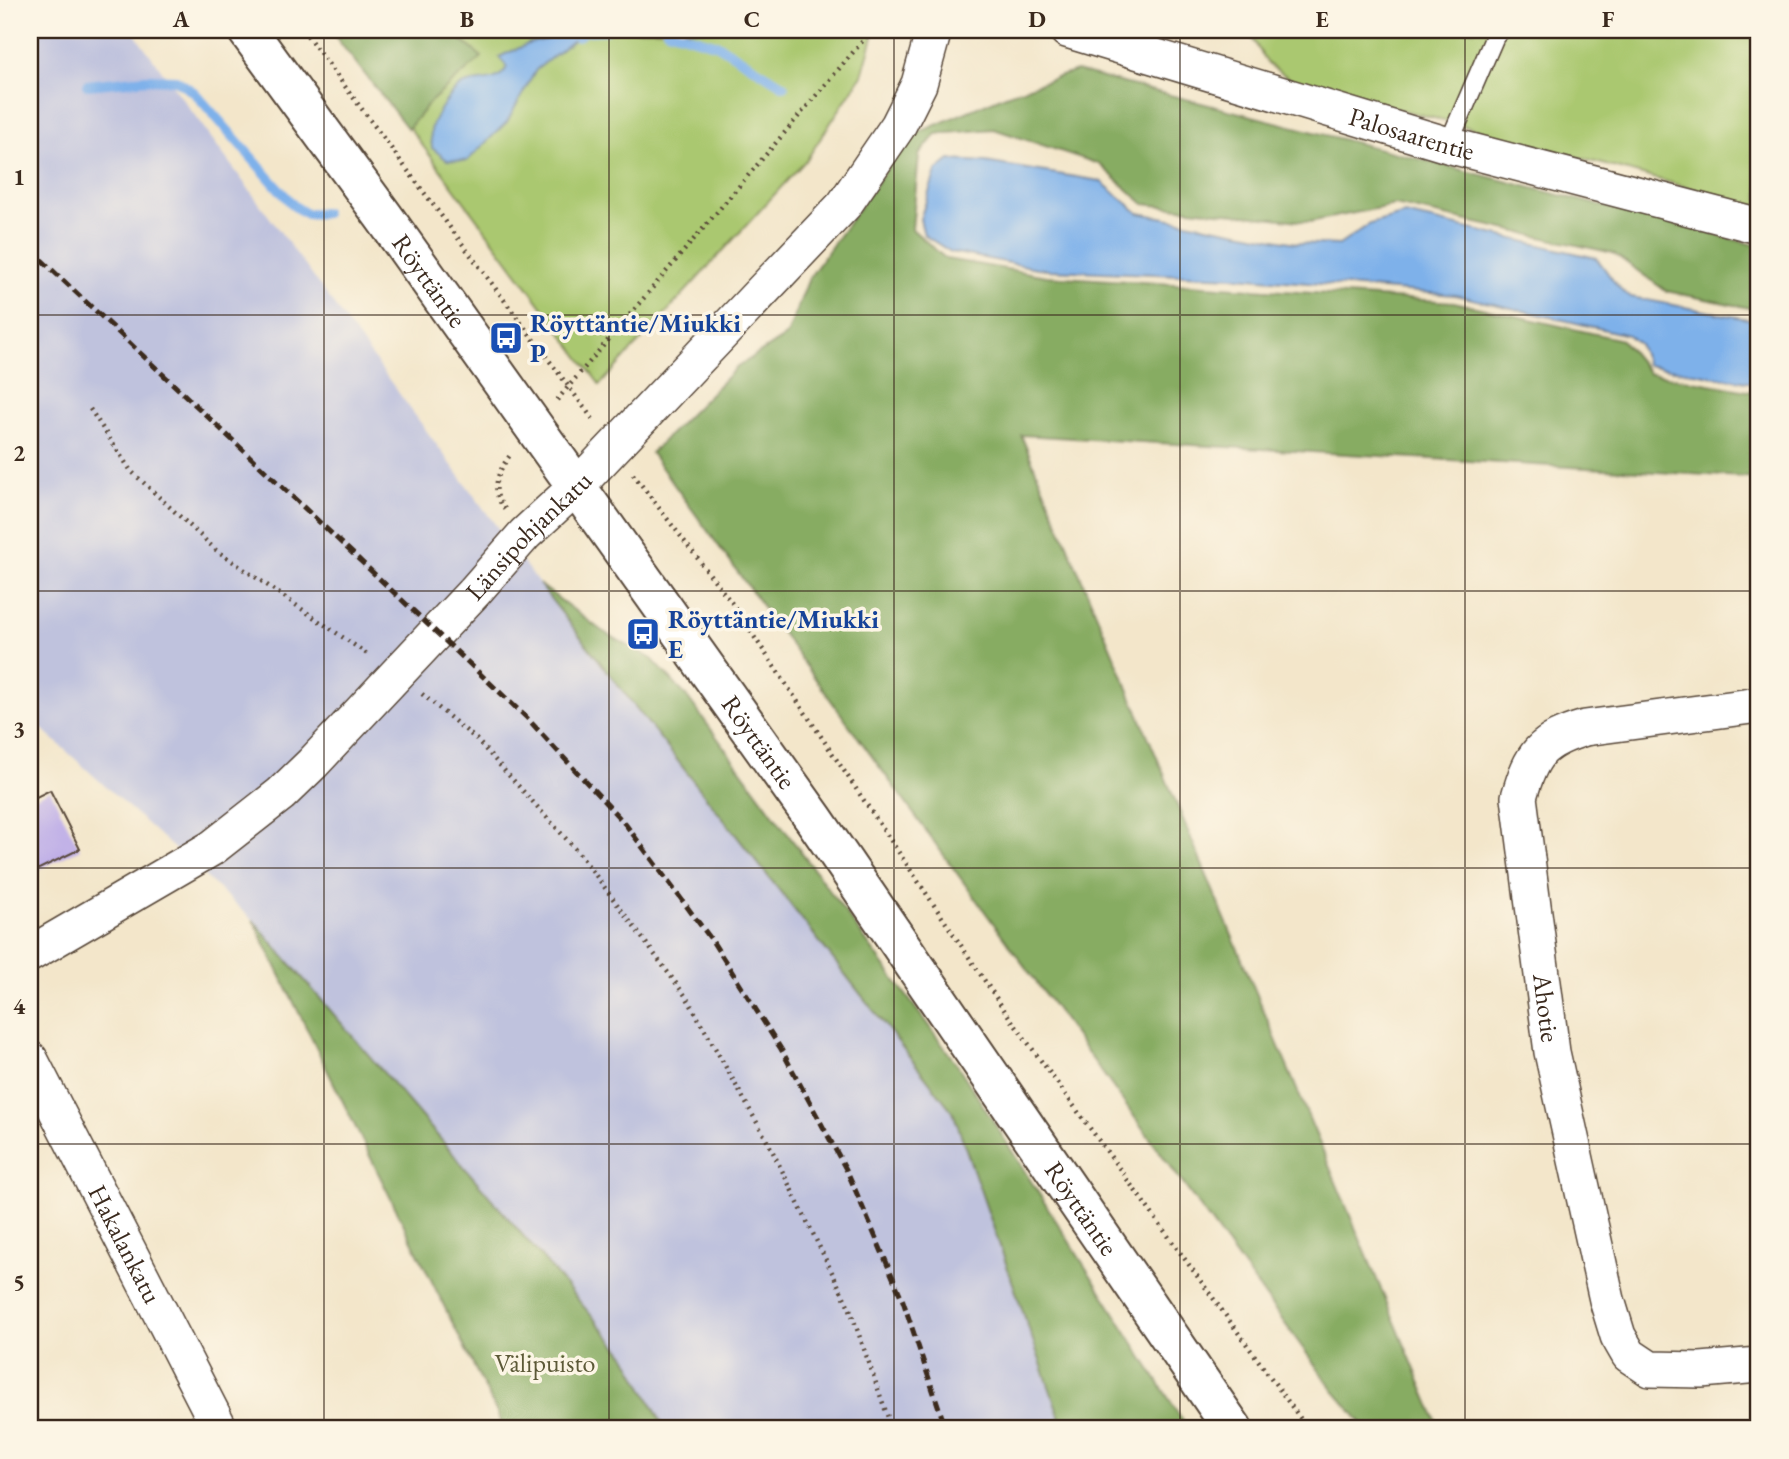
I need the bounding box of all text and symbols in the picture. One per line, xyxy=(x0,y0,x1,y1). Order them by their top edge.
text: A xyxy=(172,4,190,34)
text: B xyxy=(460,4,474,34)
text: C xyxy=(744,4,760,34)
text: D xyxy=(1028,4,1046,34)
text: E xyxy=(1315,4,1329,34)
text: F xyxy=(1602,4,1615,34)
street label: Palosaarentie xyxy=(1345,99,1478,168)
text: 1 xyxy=(13,162,25,192)
street label: Röyttäntie xyxy=(384,227,474,334)
place label: Röyttäntie/Miukki P xyxy=(530,306,741,370)
bus stop icon: Röyttäntie/Miukki P xyxy=(487,319,525,357)
text: 2 xyxy=(13,438,25,468)
street label: Länsipohjankatu xyxy=(458,464,599,607)
place label: Röyttäntie/Miukki E xyxy=(668,602,879,666)
bus stop icon: Röyttäntie/Miukki E xyxy=(624,615,662,653)
street label: Röyttäntie xyxy=(714,688,804,796)
text: 3 xyxy=(13,714,25,744)
street label: Ahotie xyxy=(1525,970,1568,1044)
text: 4 xyxy=(13,991,26,1021)
street label: Röyttäntie xyxy=(1037,1155,1126,1262)
street label: Hakalankatu xyxy=(80,1179,170,1309)
text: 5 xyxy=(13,1267,25,1297)
park label: Välipuisto xyxy=(495,1346,595,1380)

